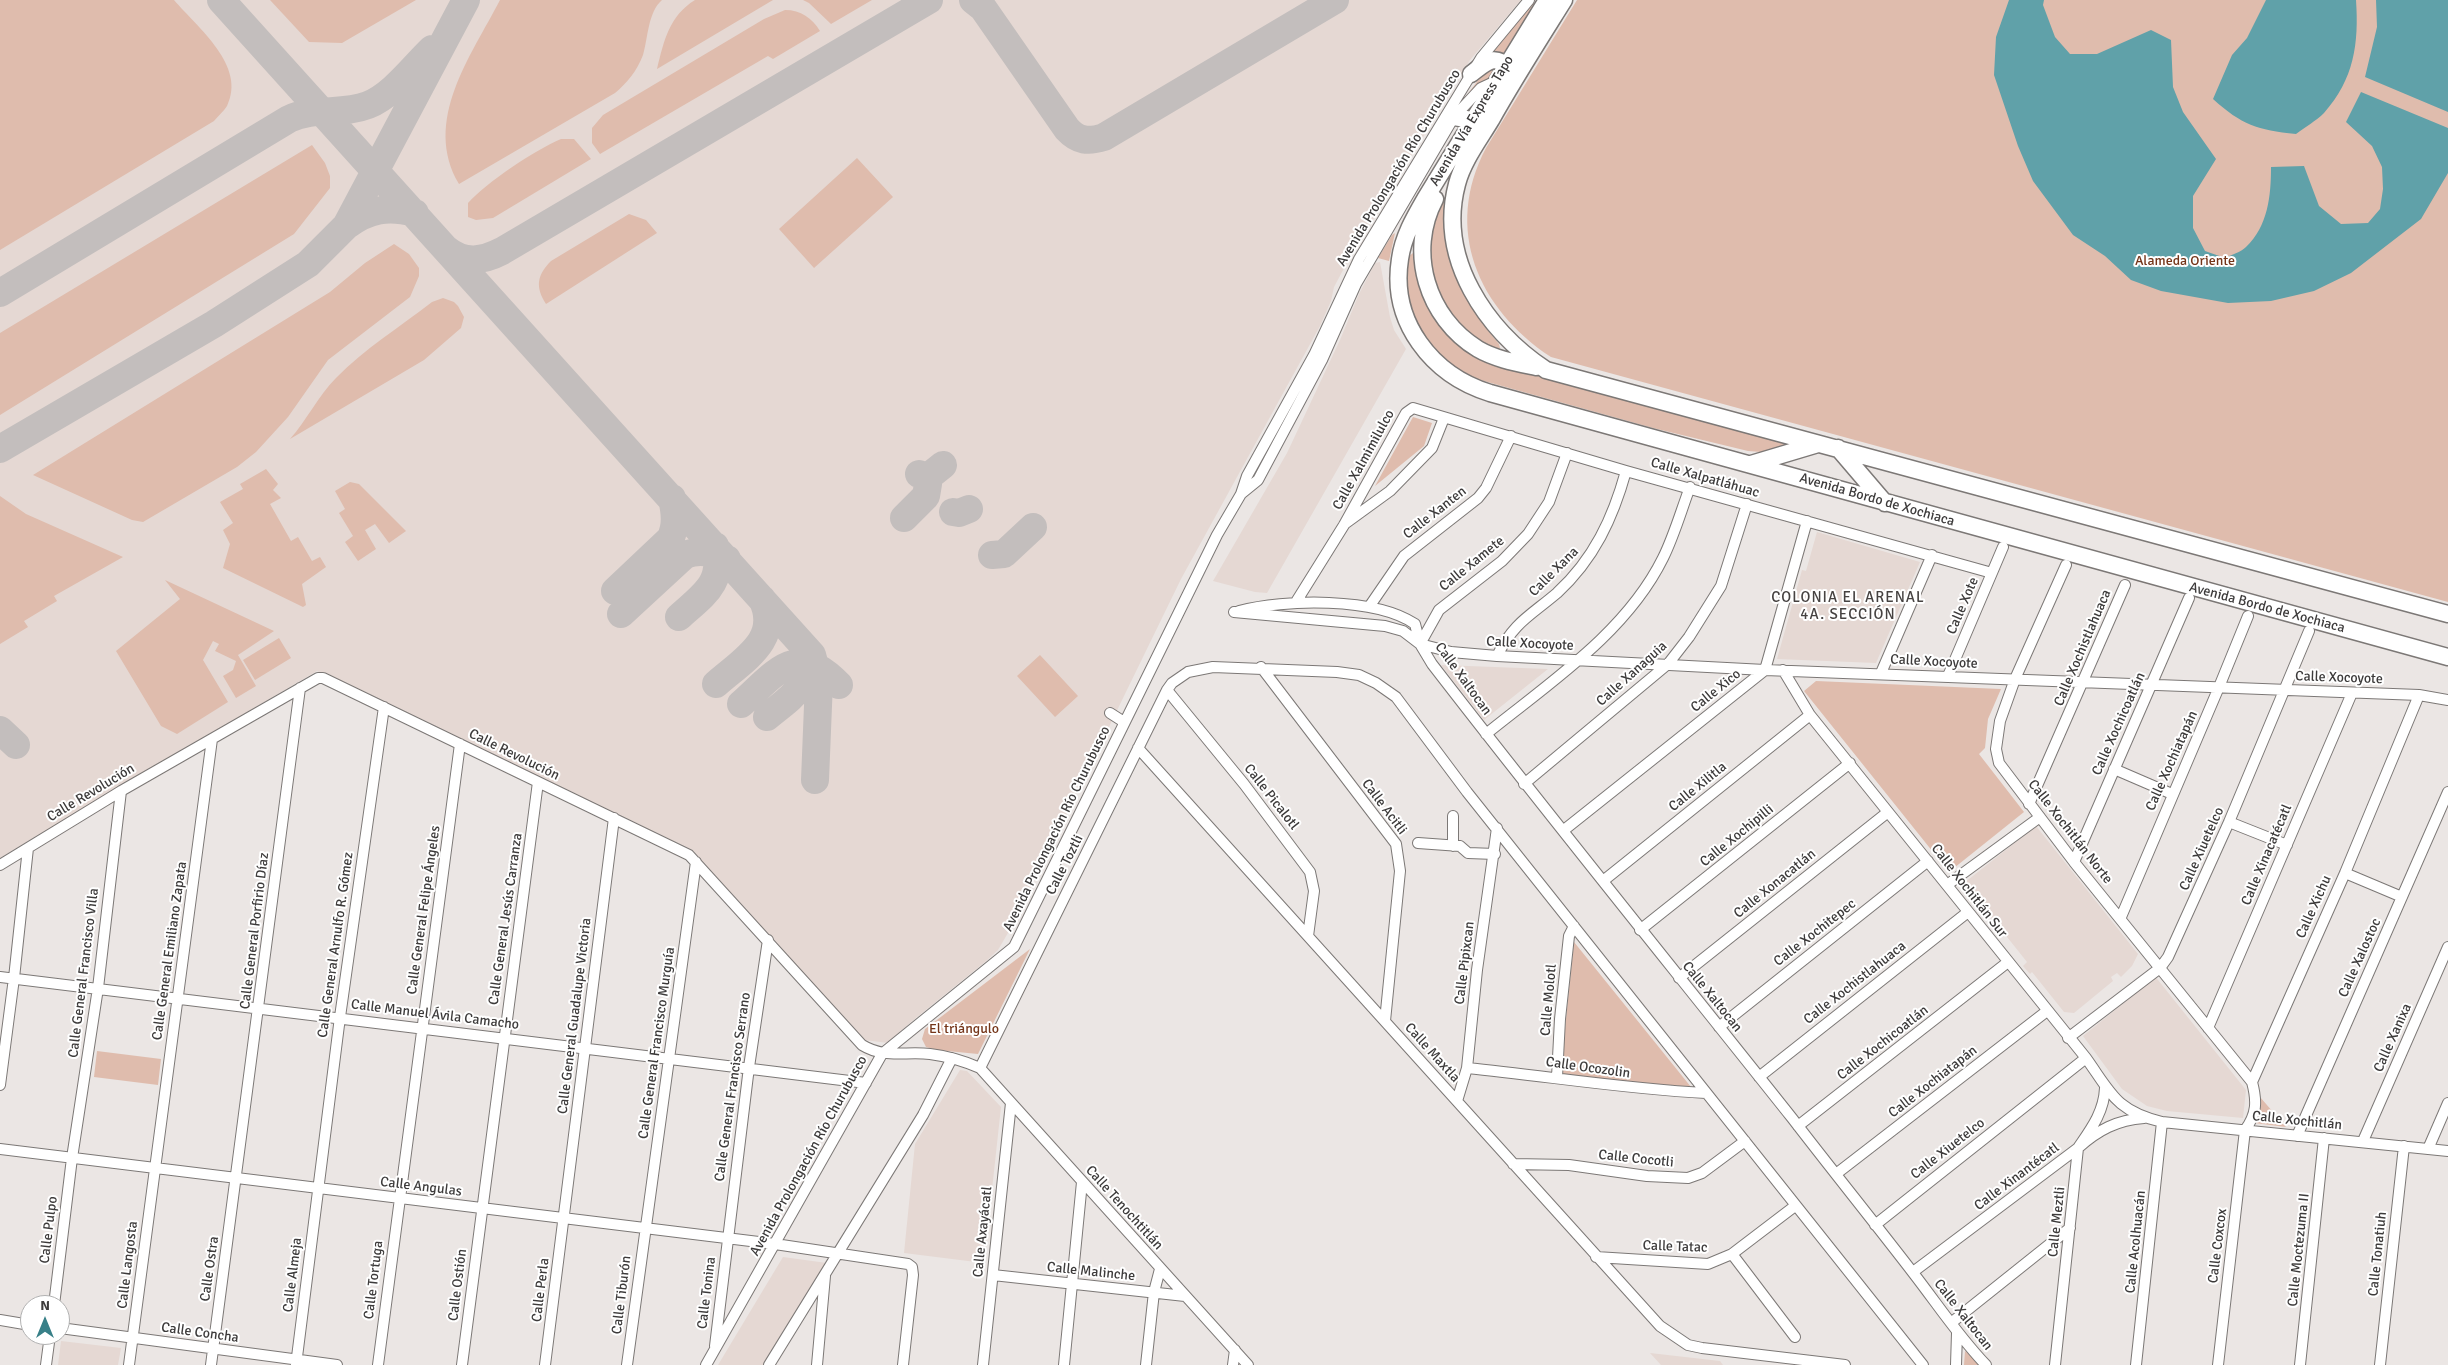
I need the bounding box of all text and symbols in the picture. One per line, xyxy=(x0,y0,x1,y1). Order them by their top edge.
street label: Avenida Vía Express Tapo xyxy=(1426,53,1518,189)
street label: Avenida Prolongación Río Churubusco xyxy=(1334,67,1464,269)
park label: Alameda Oriente xyxy=(2135,253,2235,269)
street label: Calle Xalmimilulco xyxy=(1329,407,1399,513)
street label: Calle Xalpatláhuac xyxy=(1649,454,1761,502)
street label: Avenida Bordo de Xochiaca xyxy=(1797,470,1957,530)
street label: Calle Xanten xyxy=(1400,483,1470,543)
street label: Calle Xamete xyxy=(1436,533,1508,595)
street label: Calle Xana xyxy=(1526,544,1582,600)
street label: Calle Xote xyxy=(1943,575,1983,637)
street label: Avenida Bordo de Xochiaca xyxy=(2187,579,2347,637)
street label: Calle Xochistlahuaca xyxy=(2051,587,2115,709)
district label: COLONIA EL ARENAL 4A. SECCIÓN xyxy=(1769,589,1927,624)
street label: Calle Xocoyote xyxy=(1486,633,1574,655)
street label: Calle Xanaguia xyxy=(1593,638,1671,710)
street label: Calle Xaltocan xyxy=(1431,639,1495,719)
street label: Calle Xocoyote xyxy=(1890,651,1978,673)
street label: Calle Xico xyxy=(1688,666,1744,716)
street label: Calle Xocoyote xyxy=(2295,668,2383,688)
street label: Calle Xochicoatlán xyxy=(2089,670,2149,778)
street label: Calle Xochiatapán xyxy=(2142,708,2202,814)
street label: Avenida Prolongación Río Churubusco xyxy=(1000,724,1114,934)
street label: Calle Revolución xyxy=(466,726,562,784)
street label: Calle Xilitla xyxy=(1666,759,1730,815)
street label: Calle Revolución xyxy=(44,760,138,826)
street label: Calle Picalotl xyxy=(1240,761,1302,833)
street label: Calle Acitli xyxy=(1358,776,1410,838)
street label: Calle Xochitlán Norte xyxy=(2024,777,2116,887)
street label: Calle Xochipilli xyxy=(1697,801,1777,871)
street label: Calle Xinacatécatl xyxy=(2238,802,2296,908)
street label: Calle Xiuetelco xyxy=(2176,805,2228,893)
street label: Calle General Felipe Ángeles xyxy=(404,824,444,996)
street label: Calle General Jesús Carranza xyxy=(486,832,526,1006)
street label: Calle Toztli xyxy=(1043,832,1087,898)
street label: Calle Xochitlán Sur xyxy=(1927,841,2011,941)
street label: Calle Xonacatlán xyxy=(1731,846,1819,922)
street label: Calle General Arnulfo R. Gómez xyxy=(315,851,357,1039)
street label: Calle General Porfirio Díaz xyxy=(237,852,273,1010)
street label: Calle General Emiliano Zapata xyxy=(149,861,191,1041)
street label: Calle Xichu xyxy=(2293,873,2335,941)
street label: Calle General Francisco Villa xyxy=(65,887,103,1059)
street label: Calle Xochitepec xyxy=(1771,896,1859,970)
street label: Calle Xalostoc xyxy=(2335,916,2385,1000)
street label: Calle General Guadalupe Victoria xyxy=(555,917,595,1115)
street label: Calle Pipixcan xyxy=(1452,920,1478,1006)
street label: Calle Xochistlahuaca xyxy=(1801,938,1909,1028)
street label: Calle General Francisco Murguía xyxy=(635,946,679,1140)
street label: Calle Xaltocan xyxy=(1678,958,1746,1036)
street label: Calle Molotl xyxy=(1537,963,1561,1037)
street label: Calle General Francisco Serrano xyxy=(711,991,755,1183)
street label: Calle Manuel Ávila Camacho xyxy=(350,996,520,1034)
street label: Calle Xanixa xyxy=(2370,1001,2416,1075)
street label: Calle Xochicoatlán xyxy=(1834,1002,1932,1084)
street label: Calle Maxtla xyxy=(1401,1020,1463,1086)
park label: El triángulo xyxy=(929,1021,999,1037)
street label: Calle Xochiatapán xyxy=(1885,1042,1981,1122)
street label: Avenida Prolongación Río Churubusco xyxy=(747,1053,871,1259)
street label: Calle Ocozolin xyxy=(1545,1054,1631,1082)
street label: Calle Xochitlán xyxy=(2251,1108,2343,1134)
street label: Calle Xiuetelco xyxy=(1908,1115,1988,1183)
street label: Calle Xinantécatl xyxy=(1971,1140,2063,1214)
street label: Calle Cocotli xyxy=(1598,1147,1674,1171)
street label: Calle Tenochtitlán xyxy=(1082,1162,1166,1254)
street label: Calle Angulas xyxy=(379,1174,463,1200)
street label: Calle Axayácatl xyxy=(970,1186,996,1278)
street label: Calle Meztli xyxy=(2045,1186,2069,1258)
street label: Calle Acolhuacán xyxy=(2122,1190,2150,1294)
street label: Calle Moctezuma II xyxy=(2285,1192,2313,1308)
street label: Calle Pulpo xyxy=(37,1195,61,1265)
street label: Calle Coxcox xyxy=(2205,1208,2231,1284)
street label: Calle Tonatiuh xyxy=(2365,1211,2391,1297)
street label: Calle Langosta xyxy=(114,1220,142,1310)
street label: Calle Ostra xyxy=(197,1235,223,1303)
street label: Calle Almeja xyxy=(280,1237,306,1313)
street label: Calle Tatac xyxy=(1642,1237,1708,1257)
street label: Calle Tortuga xyxy=(361,1240,387,1320)
street label: Calle Ostión xyxy=(445,1248,471,1322)
street label: Calle Tiburón xyxy=(609,1255,635,1335)
street label: Calle Tonina xyxy=(694,1256,720,1330)
street label: Calle Perla xyxy=(529,1257,553,1323)
street label: Calle Malinche xyxy=(1046,1259,1136,1285)
street label: Calle Xaltocan xyxy=(1930,1276,1996,1354)
north arrow xyxy=(20,1295,70,1345)
text: N xyxy=(40,1297,50,1314)
street label: Calle Concha xyxy=(160,1319,240,1347)

